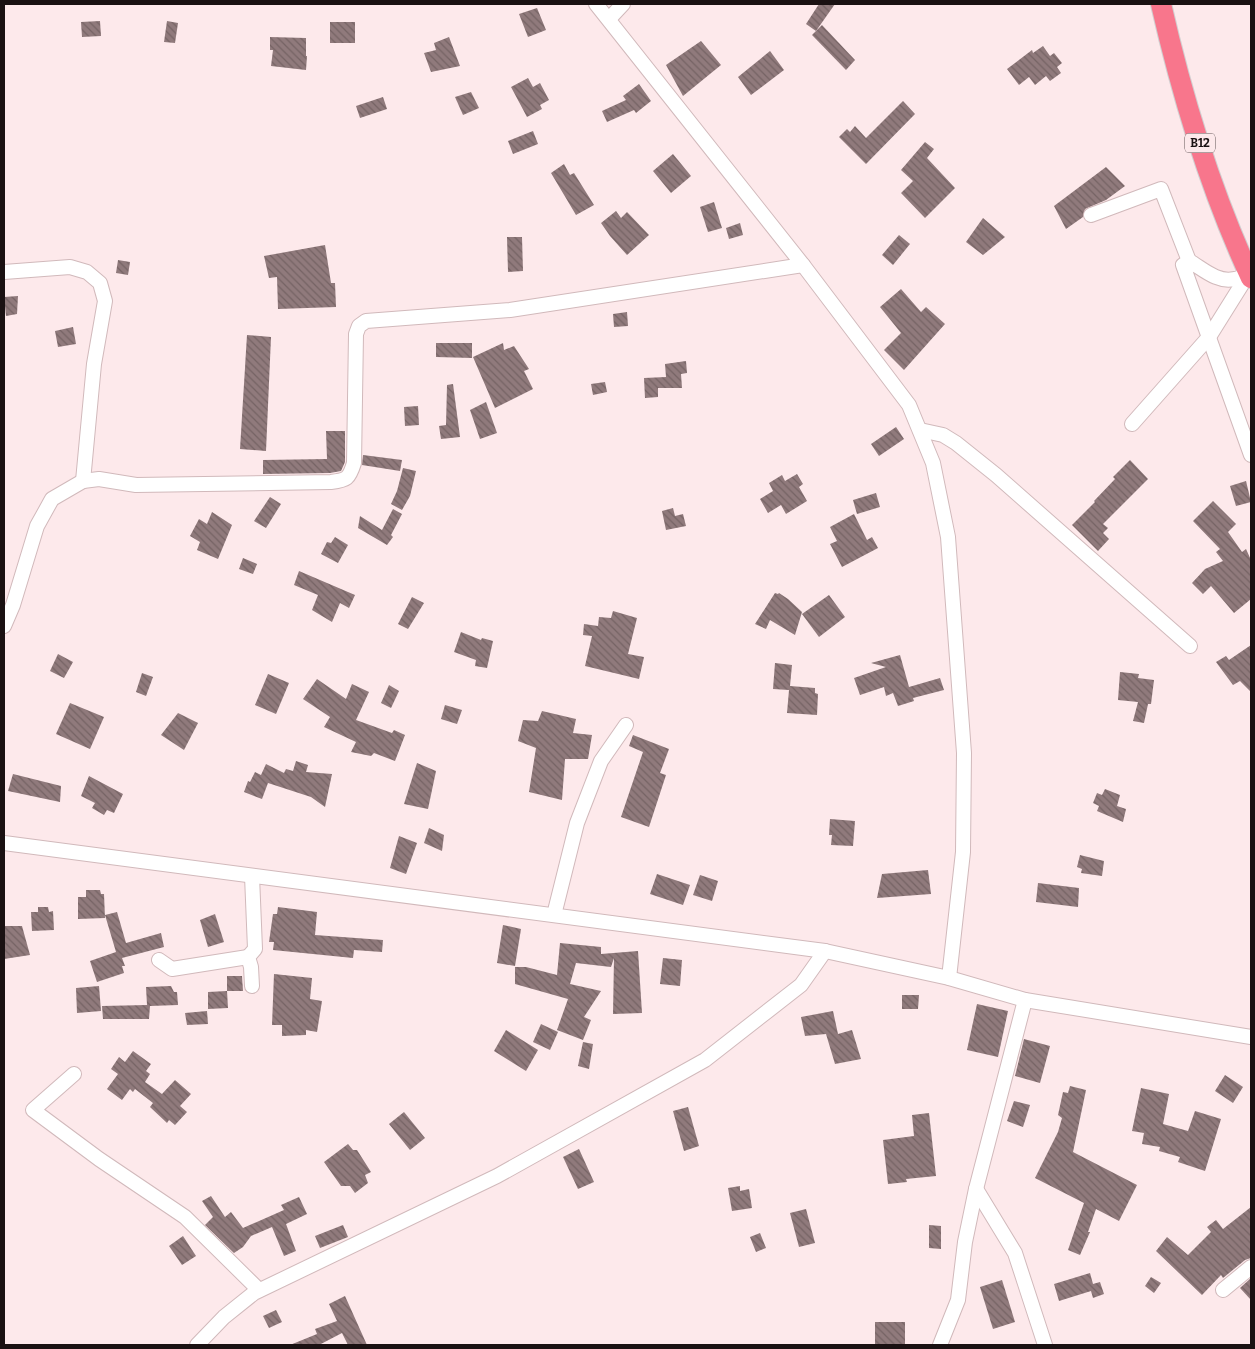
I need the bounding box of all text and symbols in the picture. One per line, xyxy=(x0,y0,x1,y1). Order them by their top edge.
road number: B12 xyxy=(1185,134,1215,152)

